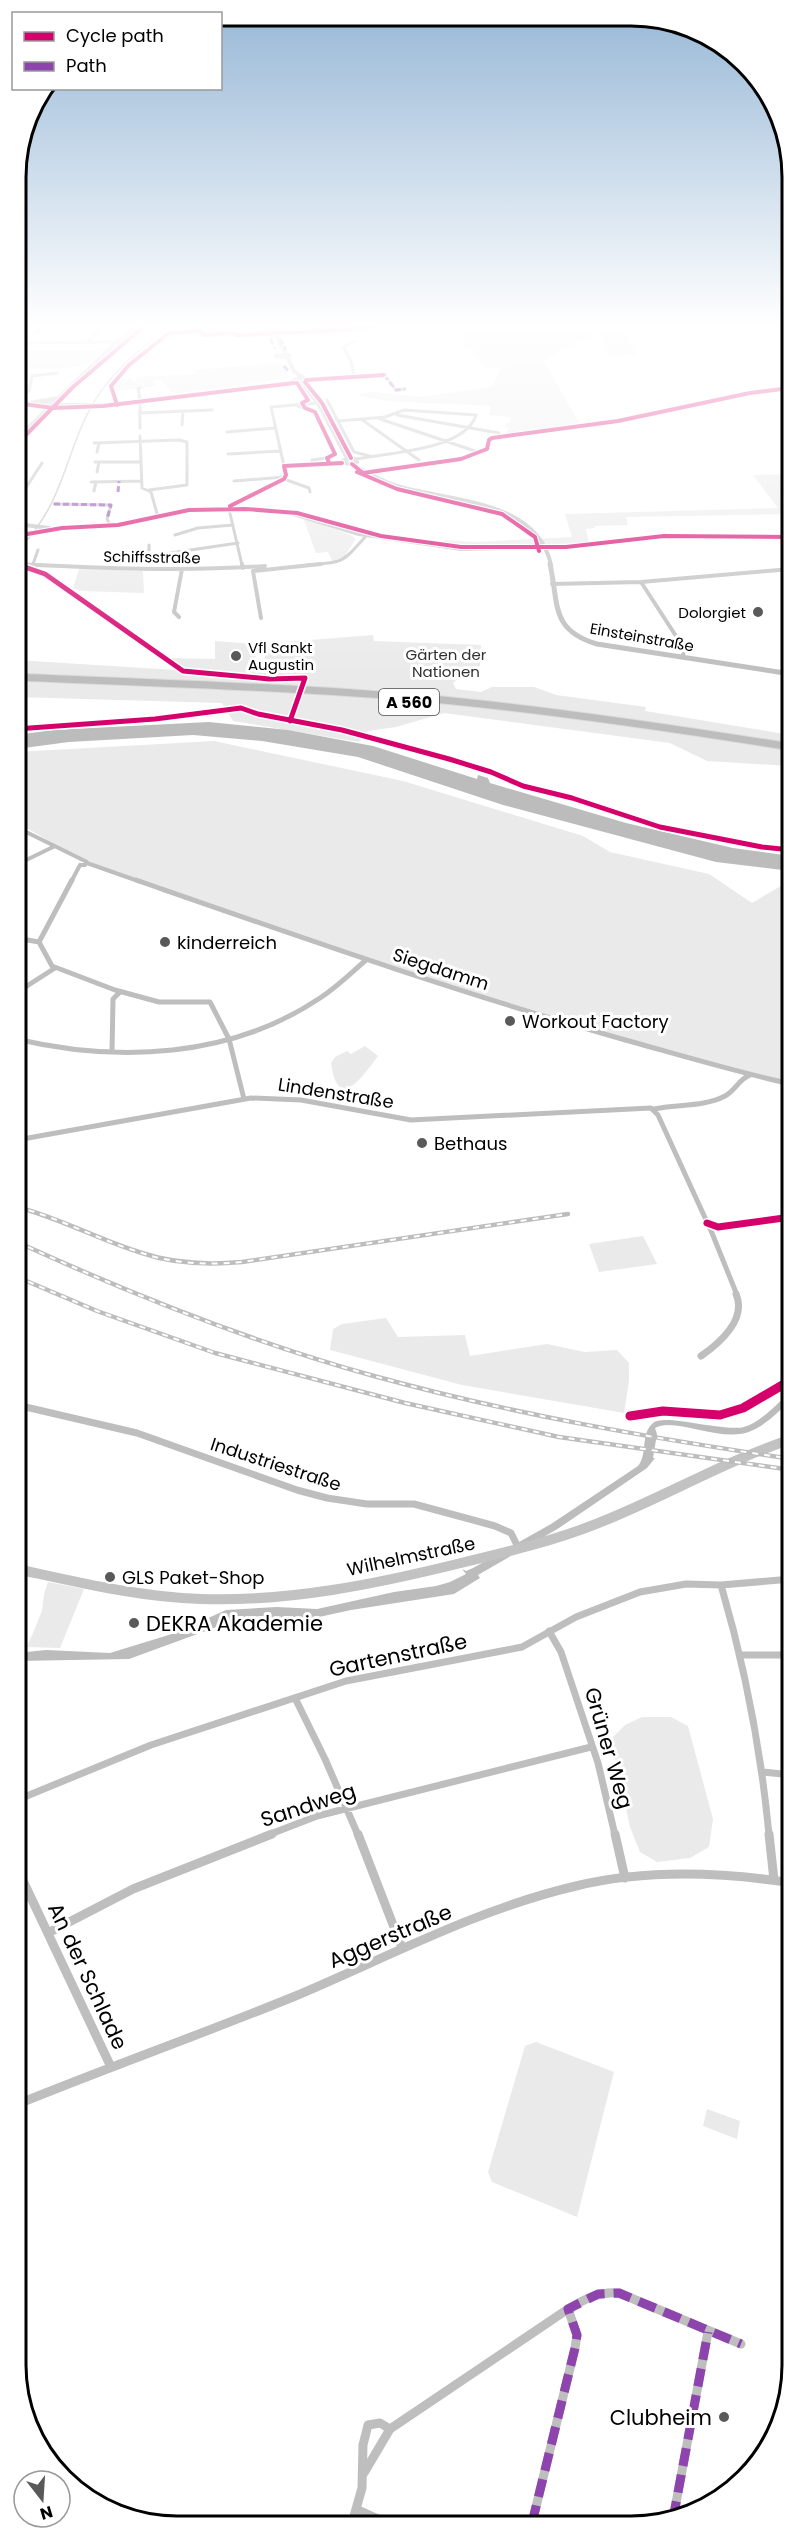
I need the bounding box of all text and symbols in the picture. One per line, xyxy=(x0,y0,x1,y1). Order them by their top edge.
legend xyxy=(12,12,222,90)
text: Cycle path xyxy=(66,23,164,48)
text: Path xyxy=(66,53,107,78)
street label: Schiffsstraße xyxy=(103,546,201,568)
place label: Dolorgiet xyxy=(678,602,746,623)
marker: Dolorgiet xyxy=(751,605,765,619)
street label: Einsteinstraße xyxy=(588,618,696,656)
place label: Vfl Sankt Augustin xyxy=(248,637,314,675)
park label: Gärten der Nationen xyxy=(406,644,487,682)
marker: Vfl Sankt Augustin xyxy=(229,649,243,663)
road number: A 560 xyxy=(379,689,439,715)
place label: kinderreich xyxy=(177,930,277,955)
marker: kinderreich xyxy=(158,935,172,949)
street label: Siegdamm xyxy=(390,942,492,996)
place label: Workout Factory xyxy=(522,1009,669,1034)
marker: Workout Factory xyxy=(503,1014,517,1028)
street label: Lindenstraße xyxy=(276,1072,396,1114)
place label: Bethaus xyxy=(434,1131,507,1156)
marker: Bethaus xyxy=(415,1136,429,1150)
street label: Industriestraße xyxy=(207,1431,345,1497)
street label: Wilhelmstraße xyxy=(345,1530,477,1582)
place label: GLS Paket-Shop xyxy=(122,1565,264,1590)
marker: GLS Paket-Shop xyxy=(103,1570,117,1584)
place label: DEKRA Akademie xyxy=(146,1609,323,1638)
marker: DEKRA Akademie xyxy=(127,1616,141,1630)
street label: Gartenstraße xyxy=(326,1626,470,1684)
street label: Grüner Weg xyxy=(578,1684,640,1812)
street label: Sandweg xyxy=(257,1776,359,1834)
street label: Aggerstraße xyxy=(324,1897,456,1975)
street label: An der Schlade xyxy=(41,1898,135,2054)
place label: Clubheim xyxy=(610,2403,712,2432)
marker: Clubheim xyxy=(717,2410,731,2424)
north arrow xyxy=(12,2469,72,2529)
text: N xyxy=(37,2500,55,2526)

